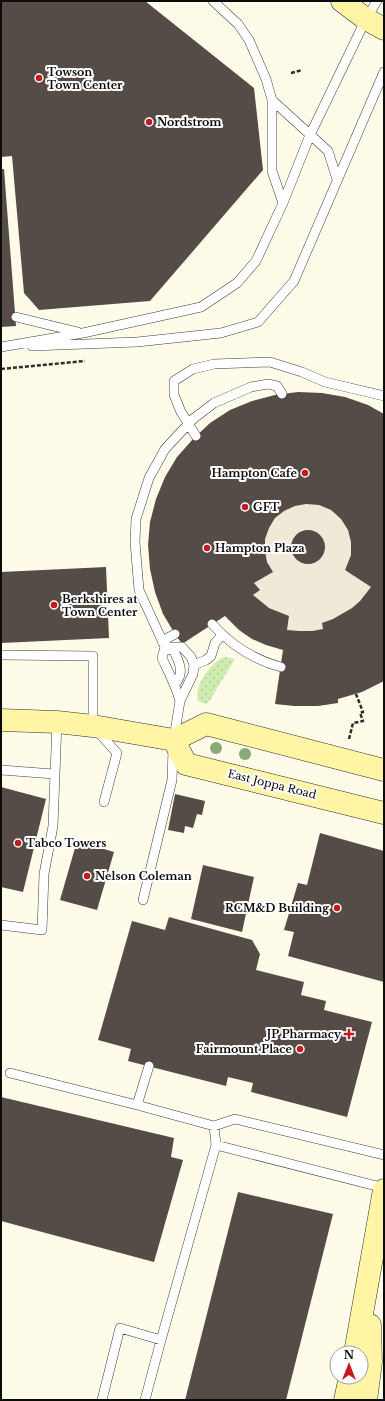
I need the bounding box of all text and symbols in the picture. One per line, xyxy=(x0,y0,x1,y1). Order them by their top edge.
place label: Towson Town Center xyxy=(47,65,123,92)
marker: Towson Town Center xyxy=(34,73,44,83)
place label: Nordstrom xyxy=(157,115,222,129)
marker: Nordstrom xyxy=(144,117,154,127)
place label: Hampton Cafe xyxy=(212,466,298,480)
marker: Hampton Cafe xyxy=(300,468,310,478)
place label: GFT xyxy=(253,500,279,514)
marker: GFT xyxy=(240,502,250,512)
place label: Hampton Plaza xyxy=(215,541,305,555)
marker: Hampton Plaza xyxy=(202,543,212,553)
place label: Berkshires at Town Center xyxy=(62,592,138,619)
marker: Berkshires at Town Center xyxy=(49,600,59,610)
street label: East Joppa Road xyxy=(226,766,318,802)
place label: Tabco Towers xyxy=(26,836,106,850)
marker: Tabco Towers xyxy=(13,838,23,848)
place label: Nelson Coleman xyxy=(95,869,192,883)
marker: Nelson Coleman xyxy=(82,871,92,881)
place label: RCM&D Building xyxy=(225,901,329,915)
marker: RCM&D Building xyxy=(332,903,342,913)
place label: JP Pharmacy xyxy=(265,1027,342,1041)
marker: JP Pharmacy xyxy=(344,1029,354,1039)
place label: Fairmount Place xyxy=(196,1042,293,1056)
marker: Fairmount Place xyxy=(295,1044,305,1054)
north arrow xyxy=(329,1345,369,1385)
text: N xyxy=(344,1348,355,1362)

